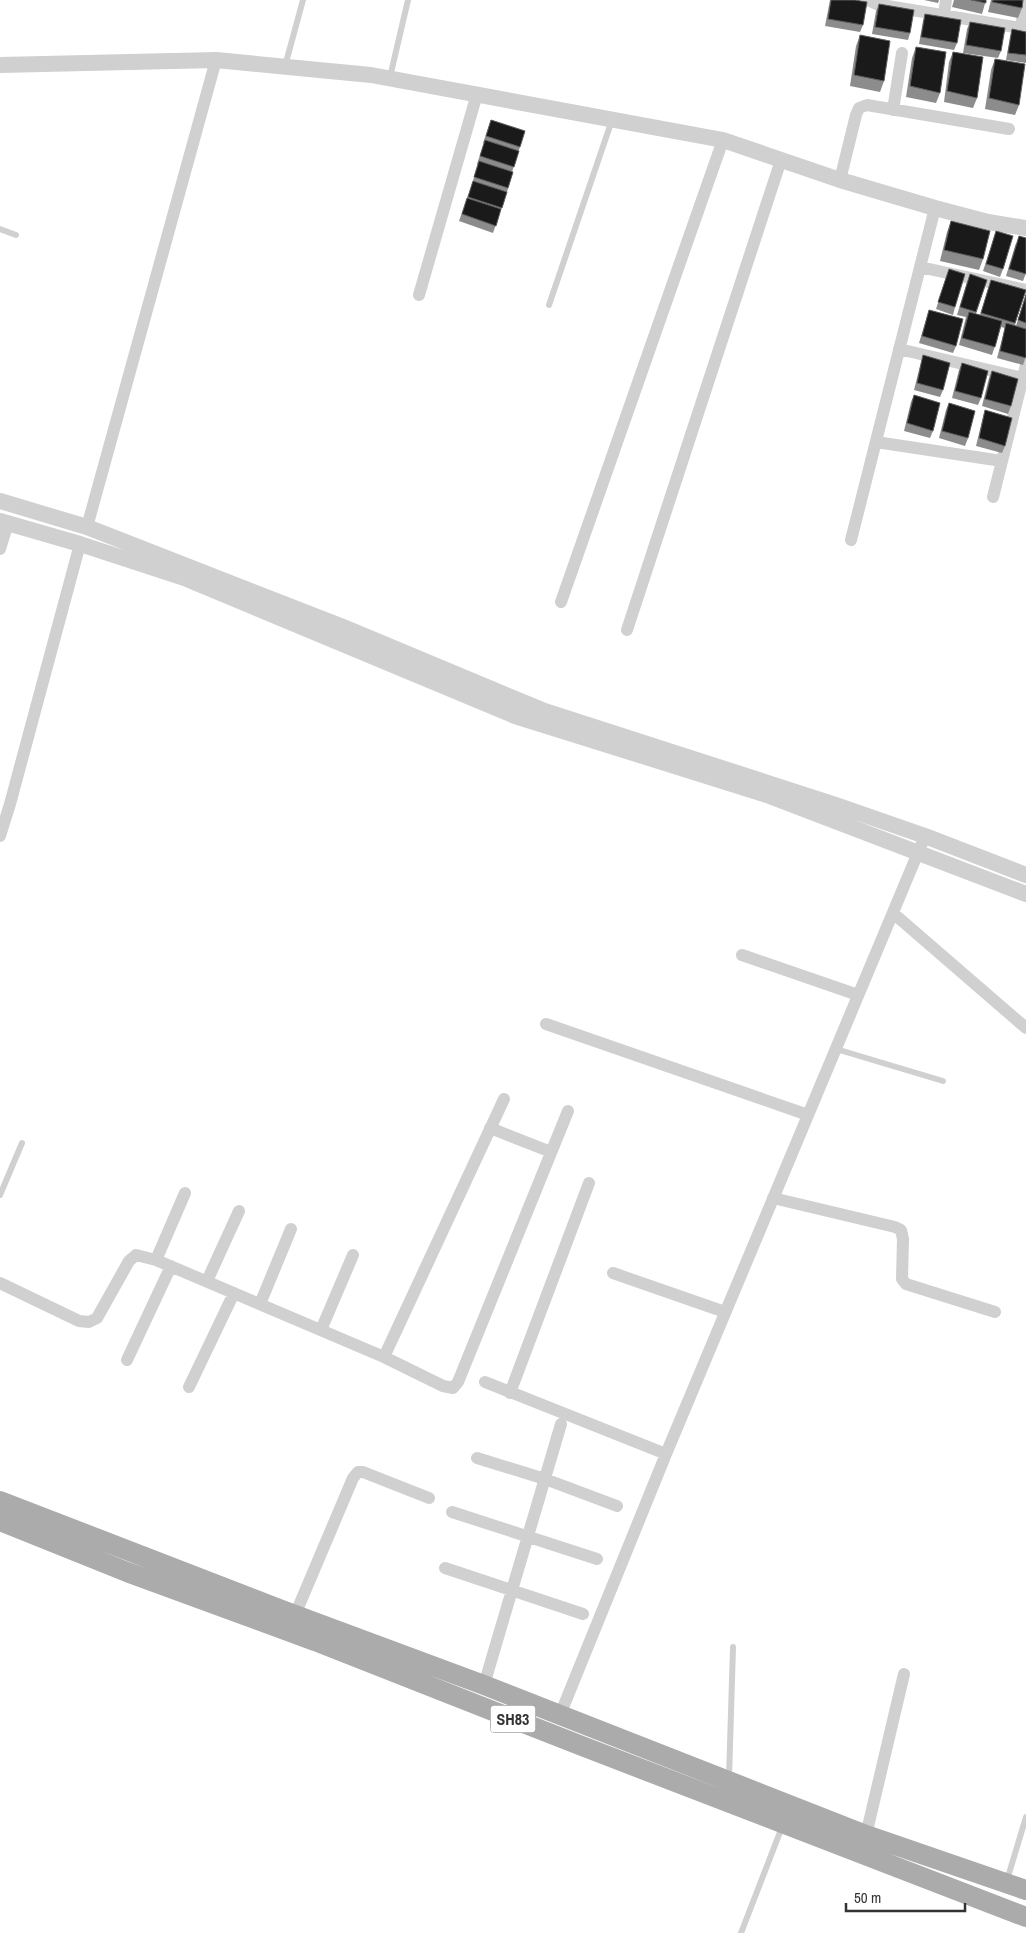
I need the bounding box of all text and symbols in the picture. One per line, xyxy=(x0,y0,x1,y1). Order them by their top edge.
road number: SH83 xyxy=(490,1706,536,1732)
scale bar xyxy=(846,1880,965,1912)
text: 50 m xyxy=(854,1887,881,1908)

